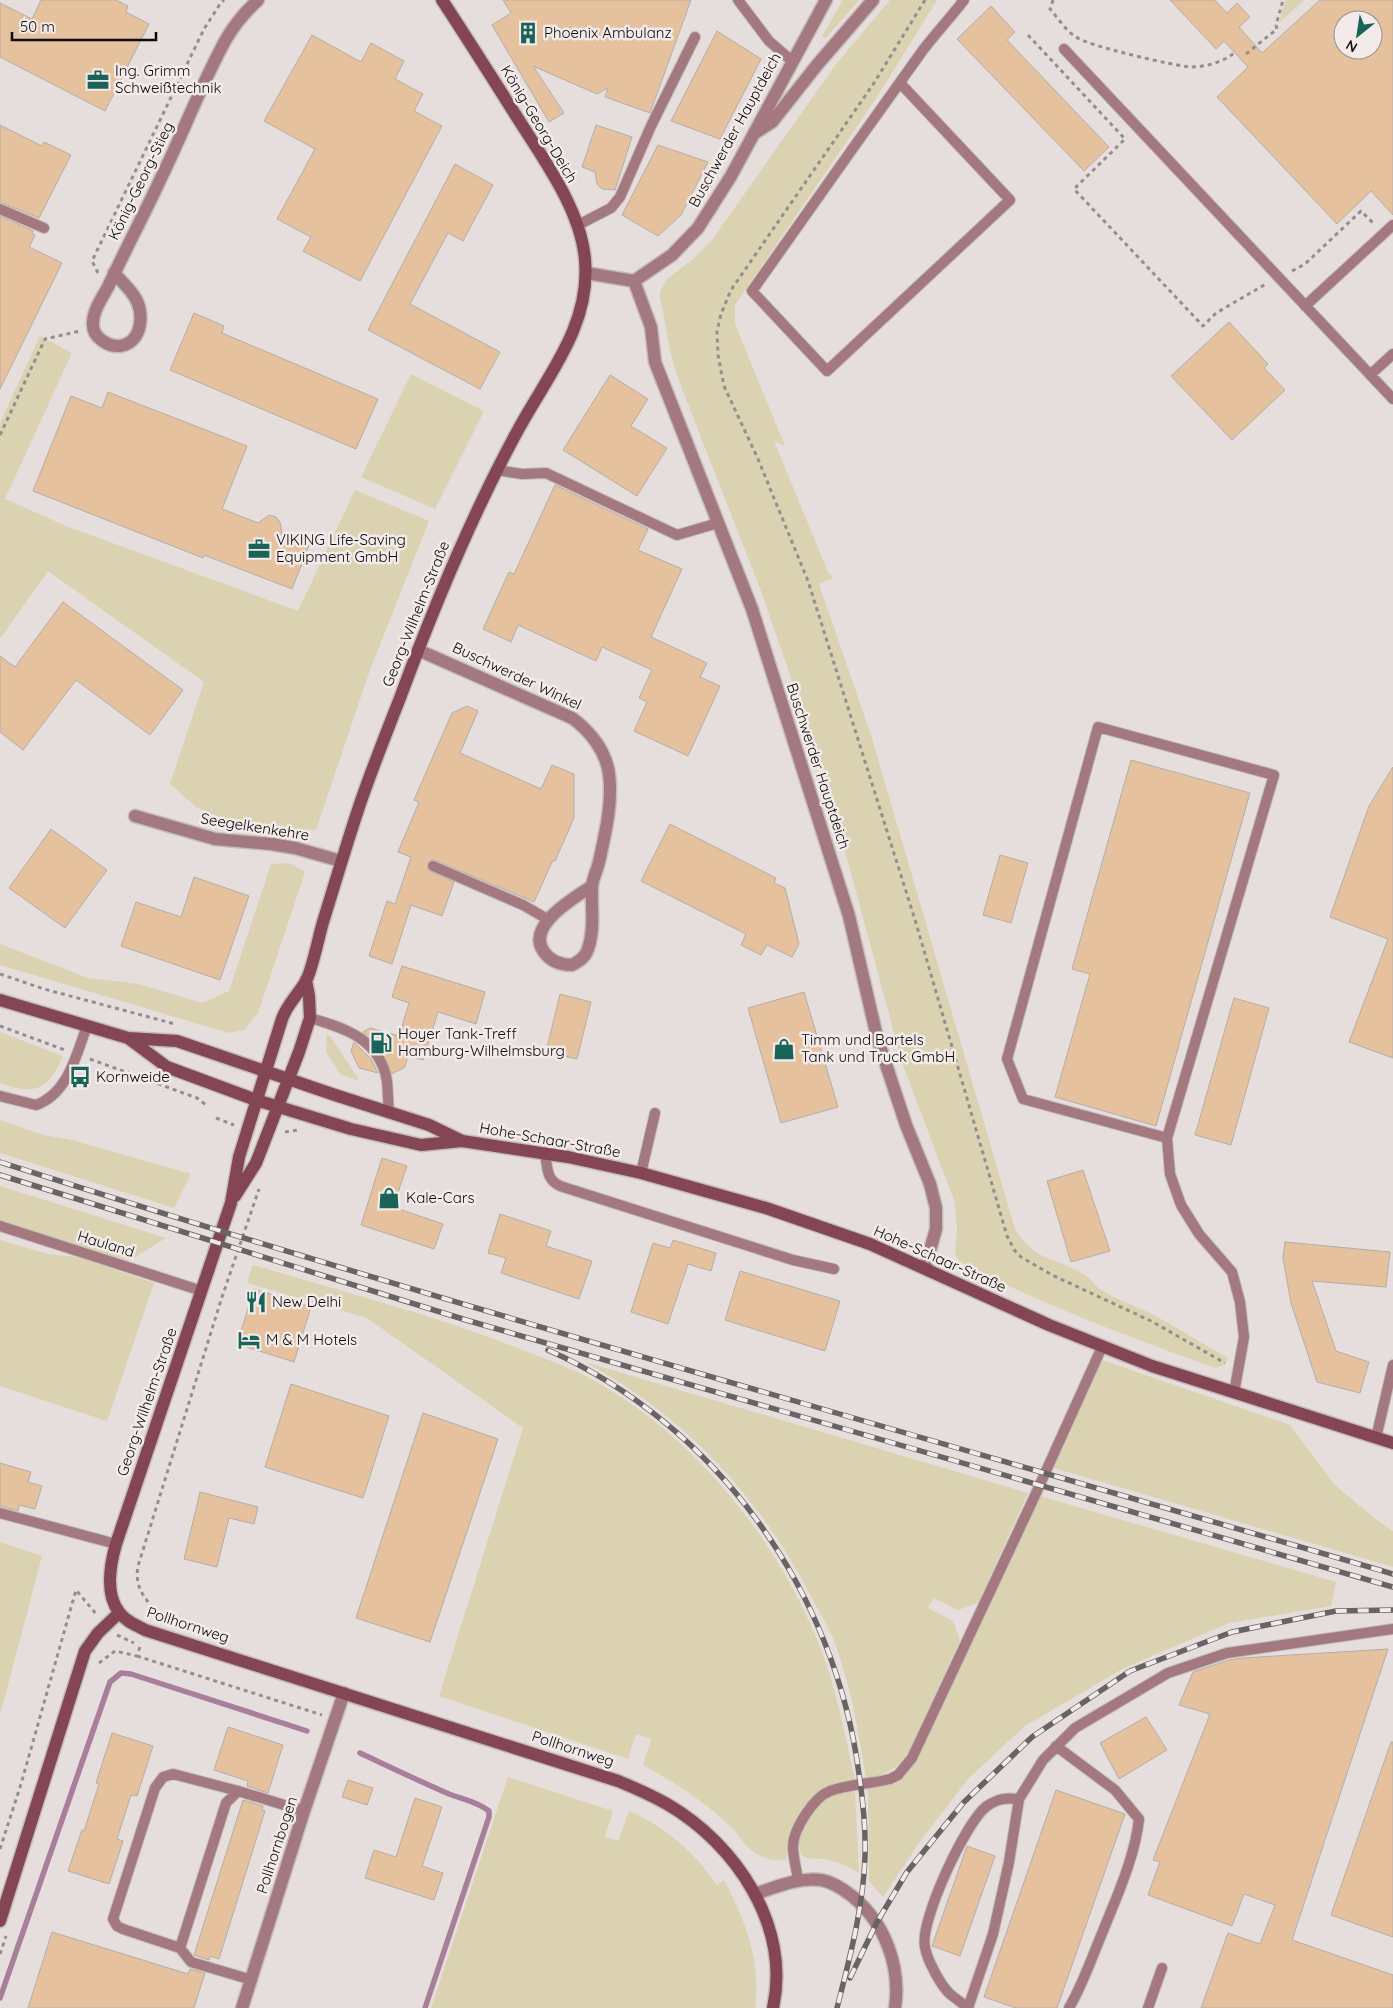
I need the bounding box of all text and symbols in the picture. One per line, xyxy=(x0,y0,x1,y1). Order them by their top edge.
scale bar xyxy=(12,10,156,42)
north arrow xyxy=(1333,10,1383,60)
text: 50 m xyxy=(20,17,55,36)
building icon: Phoenix Ambulanz xyxy=(515,20,541,46)
place label: Phoenix Ambulanz xyxy=(544,23,672,42)
text: N xyxy=(1343,36,1360,57)
street label: Buschwerder Hauptdeich xyxy=(684,49,785,210)
place label: Ing. Grimm Schweißtechnik xyxy=(115,61,221,97)
street label: König-Georg-Deich xyxy=(497,61,582,186)
office icon: Ing. Grimm Schweißtechnik xyxy=(85,67,111,93)
street label: König-Georg-Stieg xyxy=(104,118,177,243)
place label: VIKING Life-Saving Equipment GmbH xyxy=(276,530,406,566)
office icon: VIKING Life-Saving Equipment GmbH xyxy=(246,536,272,562)
street label: Georg-Wilhelm-Straße xyxy=(378,538,453,690)
street label: Buschwerder Winkel xyxy=(450,637,585,714)
street label: Buschwerder Hauptdeich xyxy=(783,680,854,851)
street label: Seegelkenkehre xyxy=(199,809,311,844)
place label: Hoyer Tank-Treff Hamburg-Wilhelmsburg xyxy=(398,1024,565,1060)
fuel station icon: Hoyer Tank-Treff Hamburg-Wilhelmsburg xyxy=(368,1030,394,1056)
place label: Timm und Bartels Tank und Truck GmbH xyxy=(801,1030,955,1066)
shop icon: Timm und Bartels Tank und Truck GmbH xyxy=(771,1036,797,1062)
bus stop icon: Kornweide xyxy=(67,1064,93,1090)
place label: Kornweide xyxy=(96,1067,170,1086)
street label: Hohe-Schaar-Straße xyxy=(478,1118,622,1161)
shop icon: Kale-Cars xyxy=(376,1185,402,1211)
place label: Kale-Cars xyxy=(406,1188,475,1207)
street label: Hohe-Schaar-Straße xyxy=(871,1221,1009,1296)
street label: Hauland xyxy=(75,1226,137,1261)
restaurant icon: New Delhi xyxy=(243,1289,269,1315)
place label: New Delhi xyxy=(272,1292,341,1311)
street label: Georg-Wilhelm-Straße xyxy=(112,1325,181,1479)
hotel icon: M & M Hotels xyxy=(236,1327,262,1353)
place label: M & M Hotels xyxy=(266,1330,357,1349)
street label: Pollhornweg xyxy=(144,1602,232,1647)
street label: Pollhornweg xyxy=(529,1726,617,1771)
street label: Pollhornbogen xyxy=(252,1794,301,1896)

